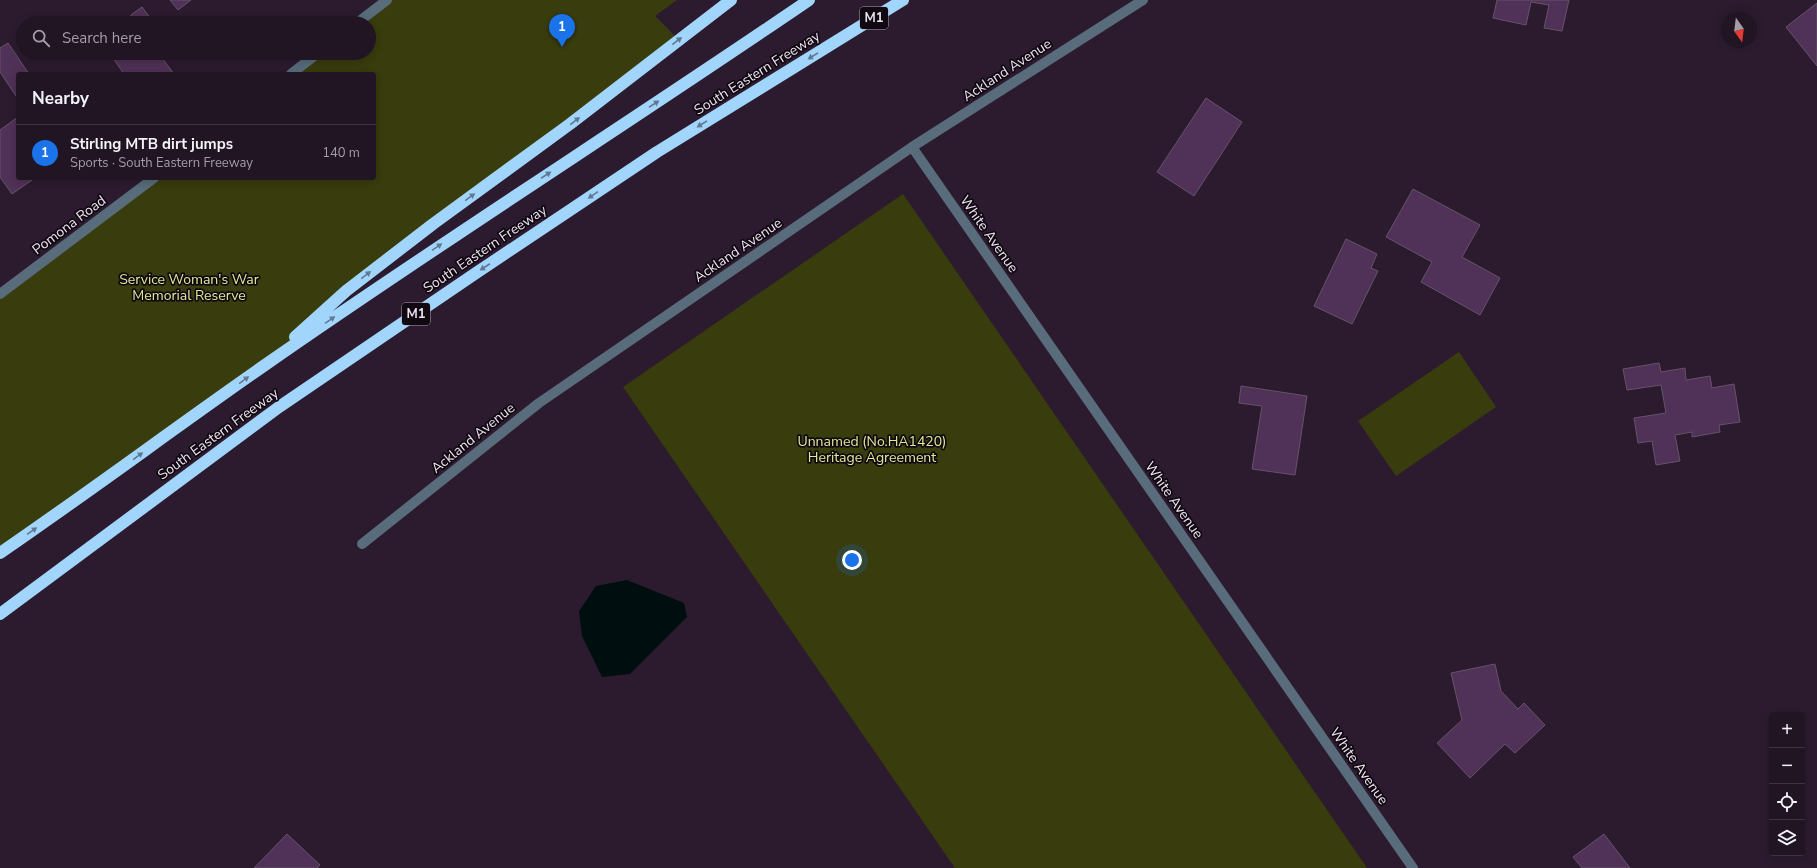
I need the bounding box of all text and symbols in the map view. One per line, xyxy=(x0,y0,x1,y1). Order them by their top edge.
road number: M1 xyxy=(860,7,888,29)
north arrow xyxy=(1721,12,1757,48)
pin: 1 xyxy=(549,14,575,47)
search box xyxy=(16,16,376,60)
street label: South Eastern Freeway xyxy=(690,26,824,120)
icon: search xyxy=(30,27,52,49)
text: Search here xyxy=(62,28,142,48)
street label: Ackland Avenue xyxy=(959,34,1055,106)
one-way arrow xyxy=(672,37,683,45)
one-way arrow xyxy=(808,52,818,60)
text: Nearby xyxy=(32,87,89,110)
one-way arrow xyxy=(649,100,660,108)
one-way arrow xyxy=(569,116,580,125)
one-way arrow xyxy=(696,121,708,128)
text: Stirling MTB dirt jumps xyxy=(70,134,233,154)
text: 1 xyxy=(41,144,49,162)
text: 140 m xyxy=(322,144,360,162)
text: Sports · South Eastern Freeway xyxy=(70,154,253,172)
one-way arrow xyxy=(541,171,551,179)
street label: Pomona Road xyxy=(28,191,110,259)
one-way arrow xyxy=(588,191,598,199)
street label: White Avenue xyxy=(955,192,1023,276)
one-way arrow xyxy=(464,193,475,201)
street label: South Eastern Freeway xyxy=(420,200,551,297)
street label: Ackland Avenue xyxy=(690,213,786,287)
one-way arrow xyxy=(432,243,443,251)
one-way arrow xyxy=(480,263,490,271)
park label: Service Woman's War Memorial Reserve xyxy=(119,270,259,305)
one-way arrow xyxy=(360,271,371,280)
road number: M1 xyxy=(402,303,430,325)
one-way arrow xyxy=(324,317,336,324)
one-way arrow xyxy=(238,376,249,384)
street label: South Eastern Freeway xyxy=(154,383,283,484)
street label: Ackland Avenue xyxy=(427,398,519,478)
park label: Unnamed (No.HA1420) Heritage Agreement xyxy=(797,432,947,467)
one-way arrow xyxy=(133,452,144,460)
street label: White Avenue xyxy=(1140,458,1208,542)
one-way arrow xyxy=(27,527,37,535)
your location xyxy=(842,550,862,570)
map controls xyxy=(1769,712,1805,856)
button: + xyxy=(1769,712,1805,748)
street label: White Avenue xyxy=(1325,724,1393,808)
button: − xyxy=(1769,748,1805,784)
button: locate xyxy=(1769,784,1805,820)
button: layers xyxy=(1769,820,1805,856)

